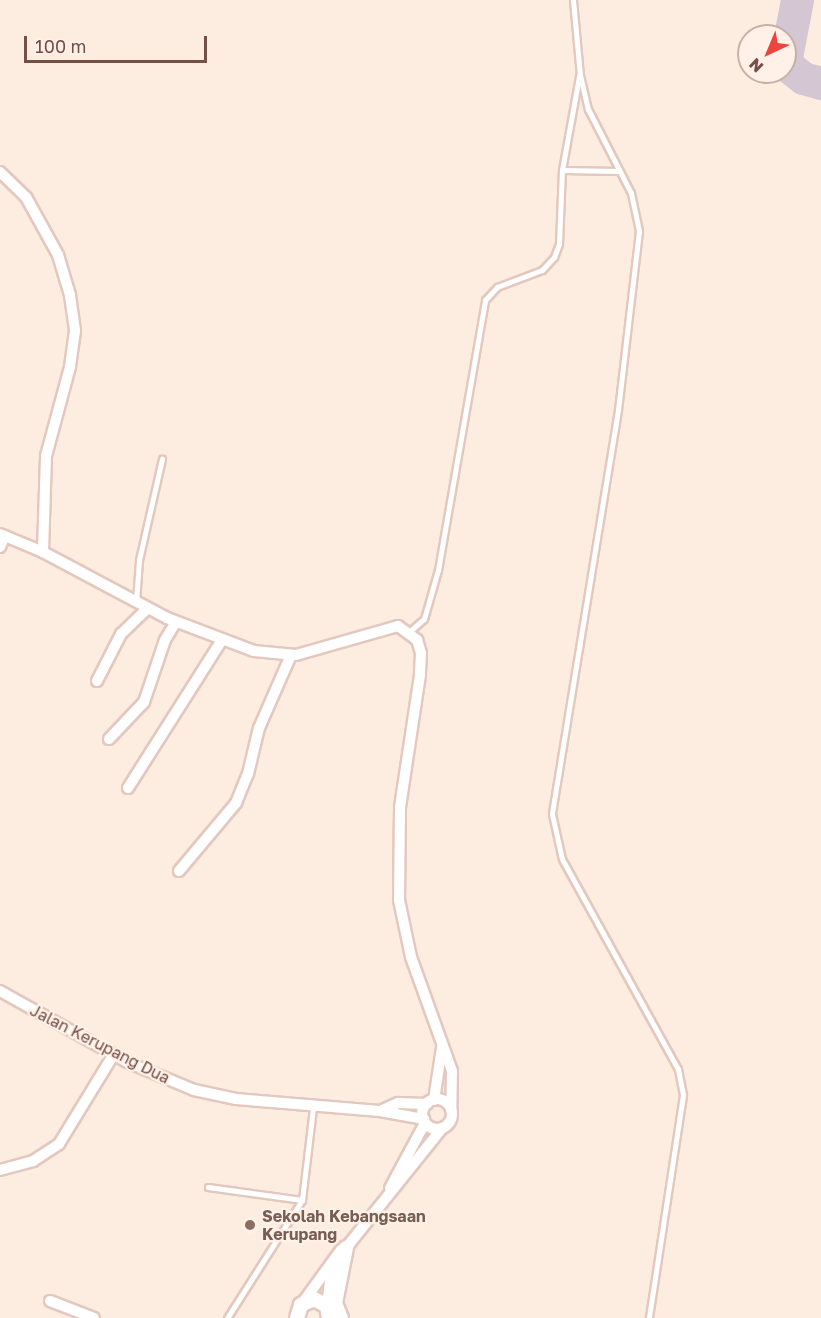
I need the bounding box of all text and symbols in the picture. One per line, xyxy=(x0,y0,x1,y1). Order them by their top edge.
scale bar xyxy=(27,24,210,62)
north arrow xyxy=(737,24,797,84)
text: 100 m xyxy=(35,35,86,57)
text: N xyxy=(745,54,767,77)
street label: Jalan Kerupang Dua xyxy=(27,1000,173,1088)
place label: Sekolah Kebangsaan Kerupang xyxy=(262,1206,426,1244)
marker: Sekolah Kebangsaan Kerupang xyxy=(243,1218,257,1232)

